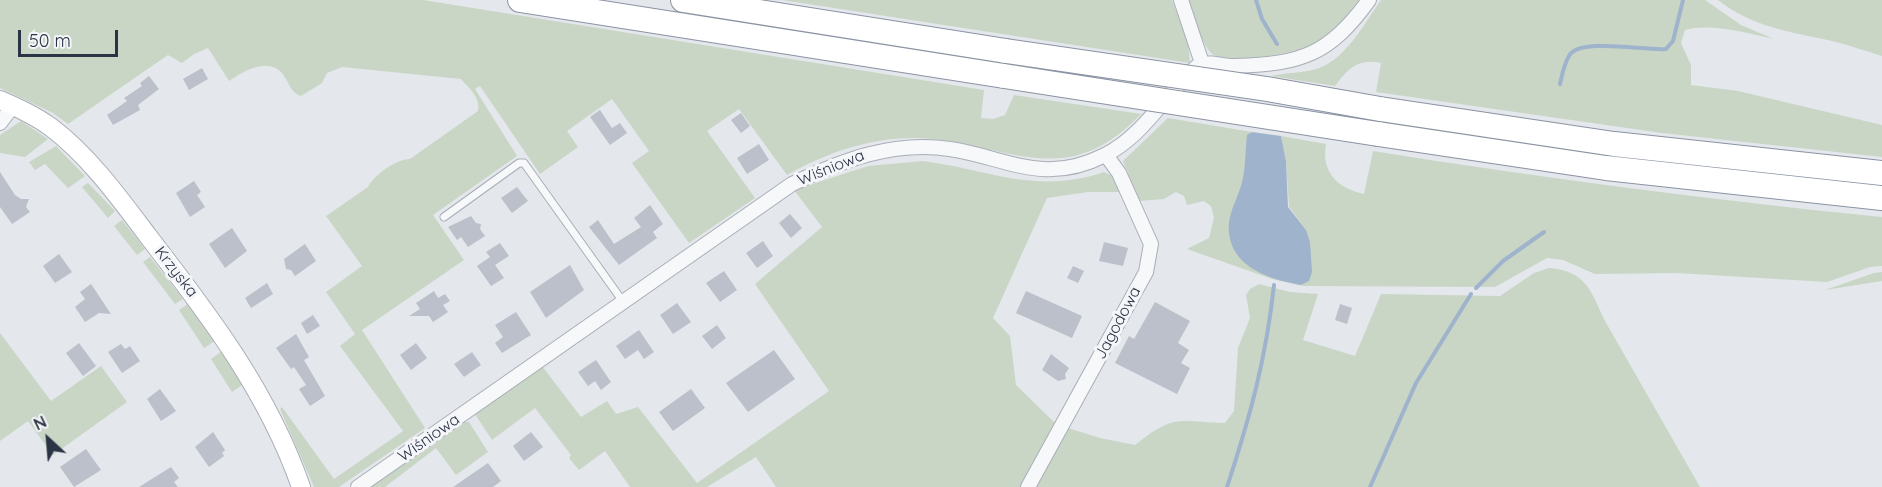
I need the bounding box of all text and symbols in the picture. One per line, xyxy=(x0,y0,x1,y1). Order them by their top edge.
scale bar xyxy=(21,18,122,56)
text: 50 m xyxy=(29,29,71,52)
street label: Wiśniowa xyxy=(795,146,867,190)
street label: Krzyska xyxy=(150,243,202,301)
street label: Jagodowa xyxy=(1091,283,1145,363)
north arrow xyxy=(18,409,78,469)
street label: Wiśniowa xyxy=(395,410,463,466)
text: N xyxy=(30,411,50,434)

